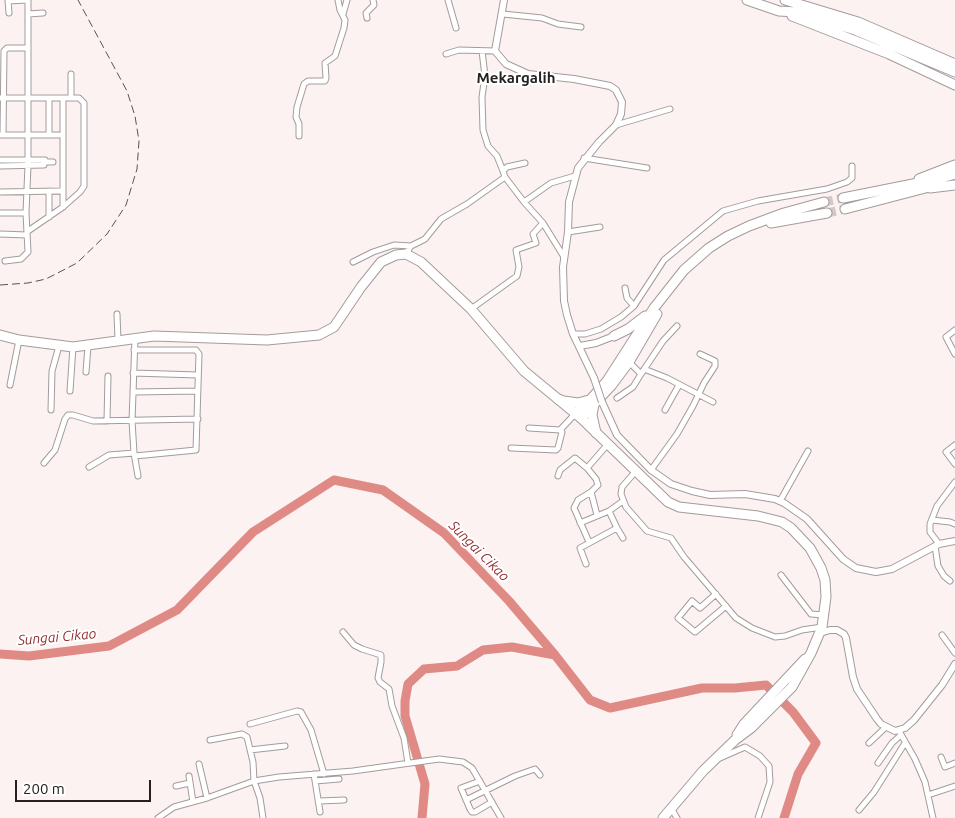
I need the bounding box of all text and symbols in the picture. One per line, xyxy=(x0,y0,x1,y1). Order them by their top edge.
district label: Mekargalih xyxy=(477,69,555,87)
water label: Sungai Cikao xyxy=(445,517,513,585)
water label: Sungai Cikao xyxy=(17,625,97,649)
scale bar xyxy=(18,770,154,802)
text: 200 m xyxy=(23,780,65,797)

